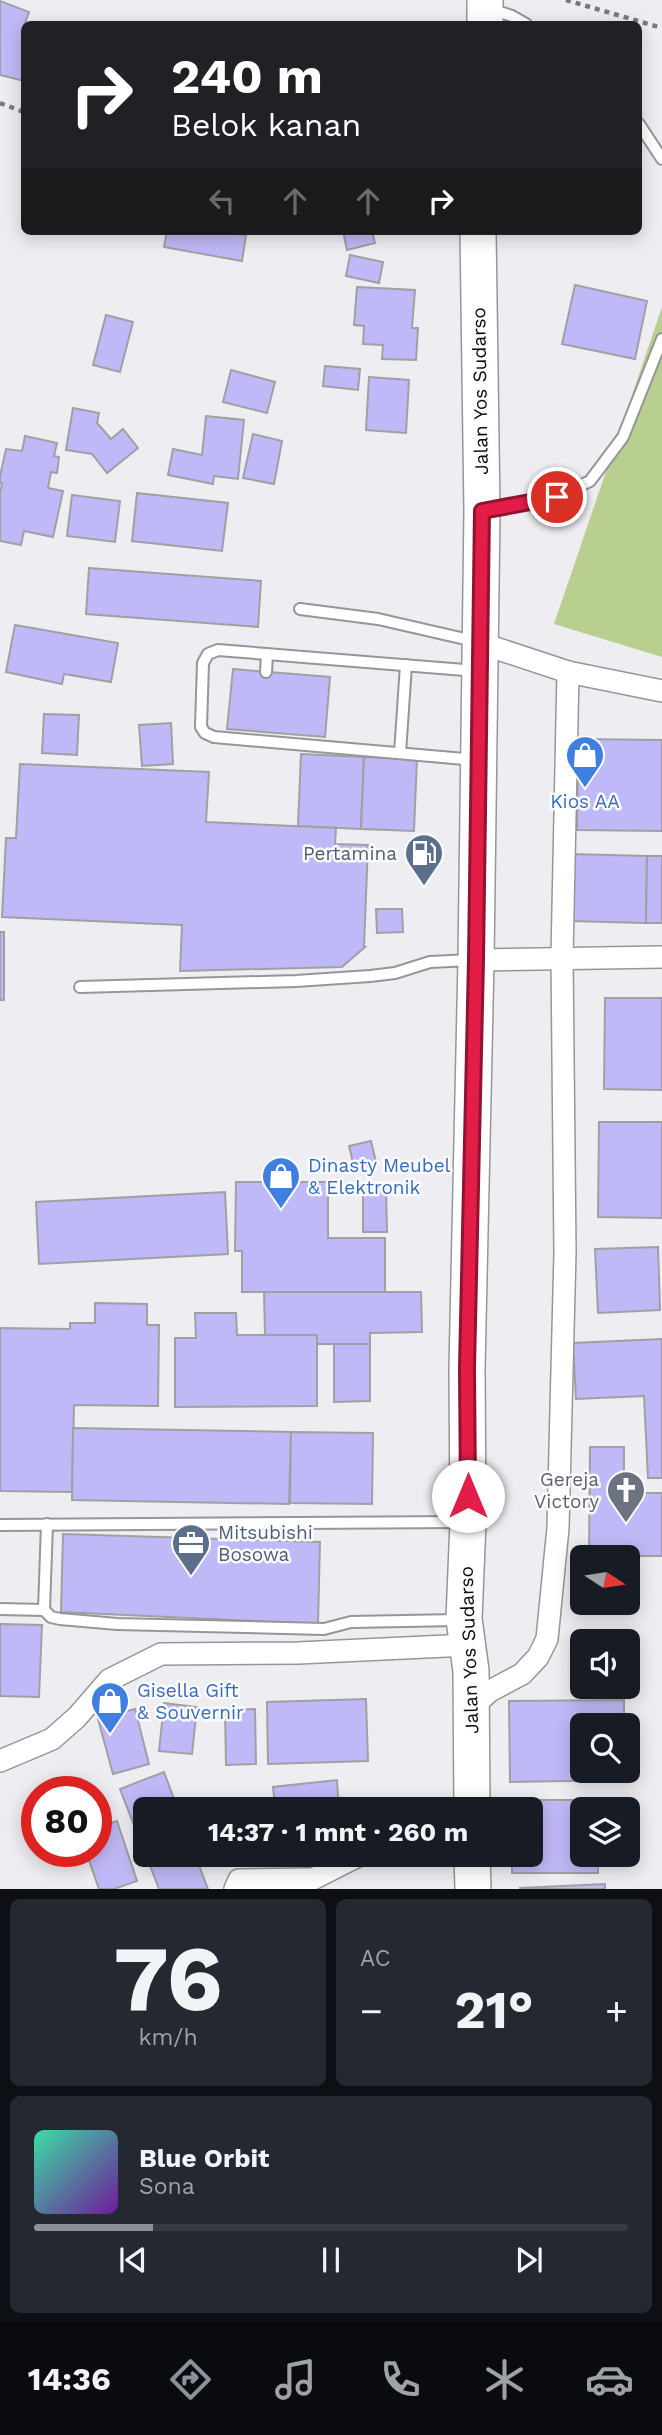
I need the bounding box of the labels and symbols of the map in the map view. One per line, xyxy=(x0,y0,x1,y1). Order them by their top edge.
street label: Jalan Yos Sudarso xyxy=(467,307,493,475)
pin xyxy=(527,467,587,527)
shop icon: Kios AA xyxy=(564,734,606,789)
place label: Kios AA xyxy=(550,790,620,813)
fuel station icon: Pertamina xyxy=(403,832,445,887)
place label: Pertamina xyxy=(303,842,397,865)
place label: Dinasty Meubel & Elektronik xyxy=(308,1154,451,1199)
shop icon: Dinasty Meubel & Elektronik xyxy=(260,1155,302,1210)
position arrow xyxy=(431,1459,505,1533)
place label: Gereja Victory xyxy=(534,1468,599,1513)
church icon: Gereja Victory xyxy=(605,1469,647,1524)
place label: Mitsubishi Bosowa xyxy=(218,1521,313,1566)
office icon: Mitsubishi Bosowa xyxy=(170,1522,212,1577)
north arrow xyxy=(570,1545,640,1615)
street label: Jalan Yos Sudarso xyxy=(455,1566,483,1734)
place label: Gisella Gift & Souvernir xyxy=(137,1679,244,1724)
shop icon: Gisella Gift & Souvernir xyxy=(89,1680,131,1735)
speed limit sign: 80 xyxy=(21,1776,112,1867)

